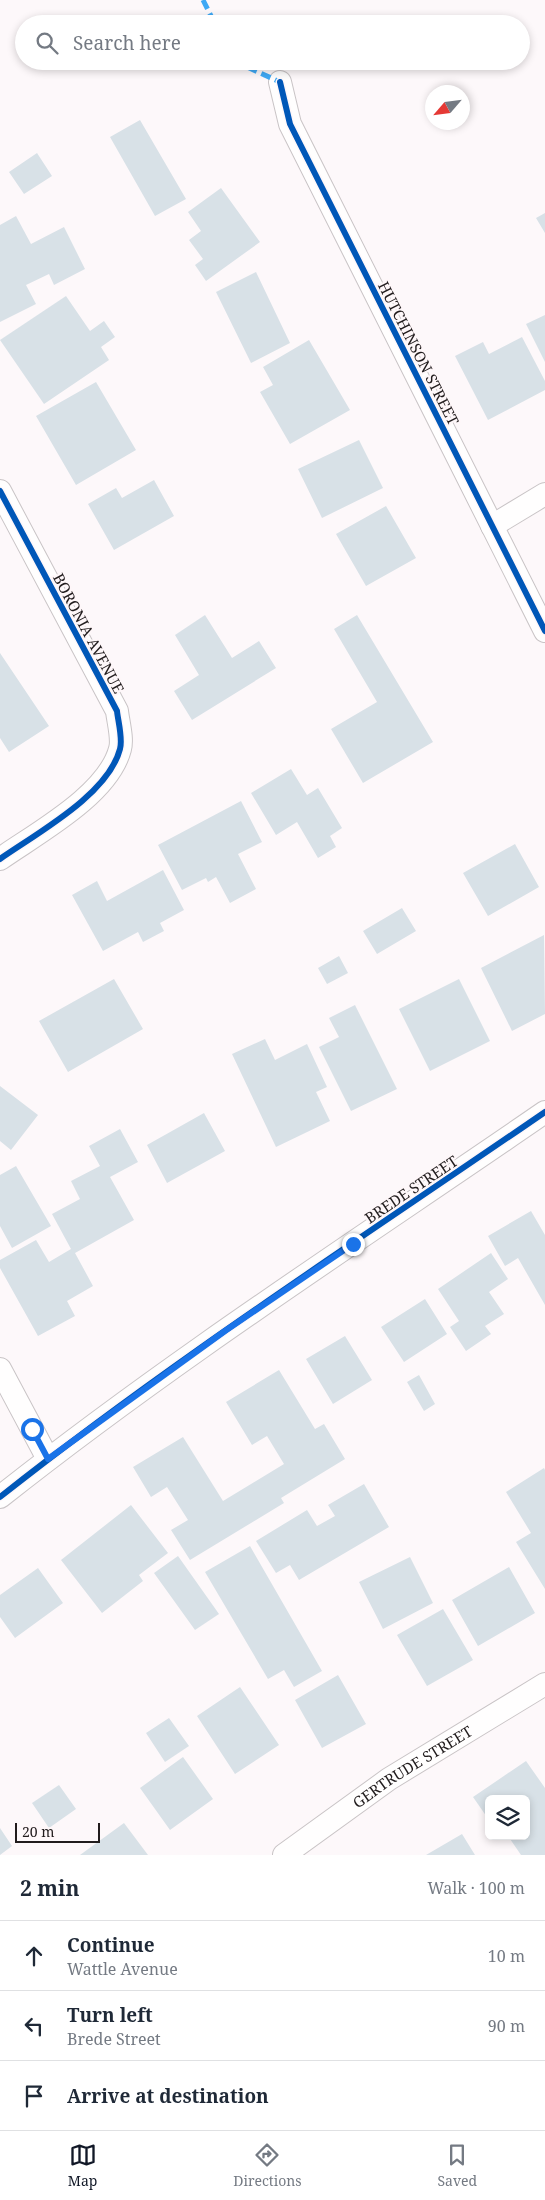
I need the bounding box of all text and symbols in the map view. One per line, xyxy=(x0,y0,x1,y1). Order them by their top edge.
search box xyxy=(15,15,530,70)
icon: search xyxy=(33,29,61,57)
text: Search here xyxy=(73,30,181,56)
north arrow xyxy=(425,85,470,130)
street label: HUTCHINSON STREET xyxy=(374,278,464,428)
street label: BORONIA AVENUE xyxy=(49,569,129,697)
street label: BREDE STREET xyxy=(361,1151,461,1227)
route end xyxy=(342,1233,365,1256)
route start xyxy=(21,1418,44,1441)
street label: GERTRUDE STREET xyxy=(348,1721,476,1812)
map controls xyxy=(485,1795,530,1840)
button: layers xyxy=(485,1795,530,1840)
scale bar xyxy=(15,1820,100,1843)
text: 20 m xyxy=(22,1822,55,1841)
text: 2 min xyxy=(20,1874,79,1902)
text: Walk · 100 m xyxy=(428,1877,525,1899)
text: Continue xyxy=(67,1932,155,1958)
icon: ahead xyxy=(20,1942,48,1970)
text: 10 m xyxy=(488,1945,525,1967)
text: Wattle Avenue xyxy=(67,1958,178,1980)
text: Turn left xyxy=(67,2002,153,2028)
icon: left xyxy=(20,2012,48,2040)
text: 90 m xyxy=(488,2015,525,2037)
text: Brede Street xyxy=(67,2028,161,2050)
icon: arrive xyxy=(20,2082,48,2110)
text: Arrive at destination xyxy=(67,2083,269,2109)
tab: Map xyxy=(68,2141,97,2190)
tab: Directions xyxy=(233,2141,302,2190)
tab: Saved xyxy=(437,2141,477,2190)

